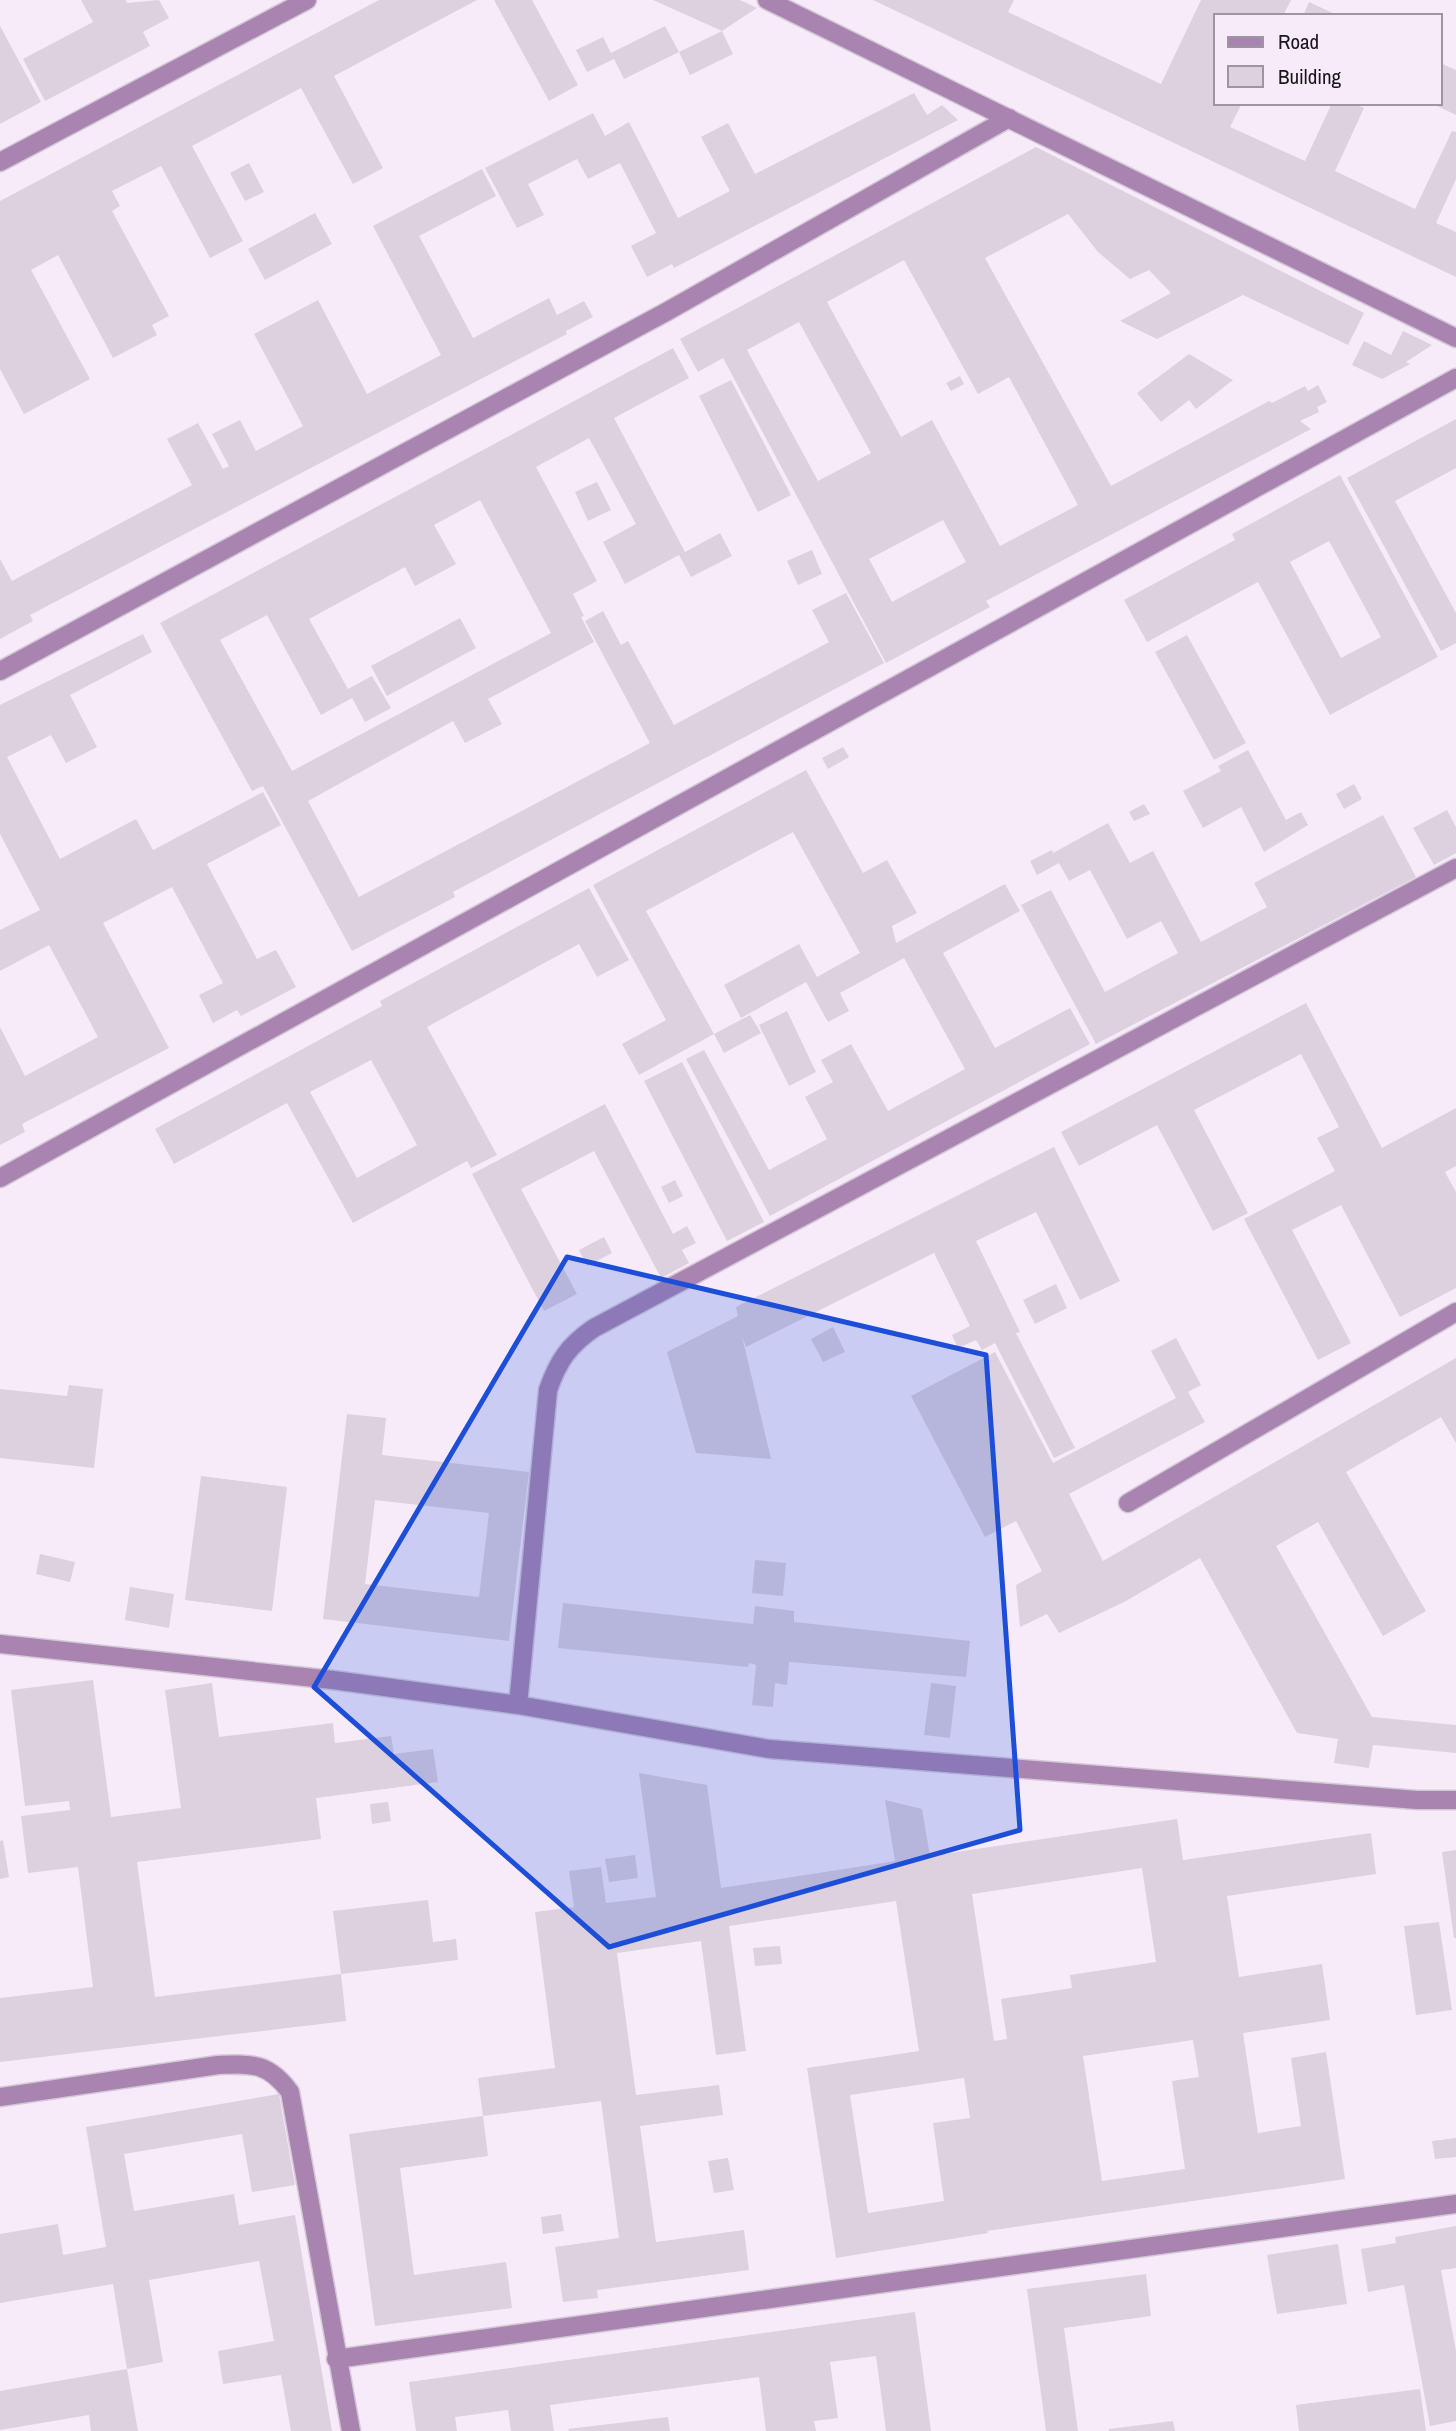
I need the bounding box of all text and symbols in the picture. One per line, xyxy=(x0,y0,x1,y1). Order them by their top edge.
legend xyxy=(1214,14,1442,105)
text: Road xyxy=(1278,27,1319,56)
text: Building xyxy=(1278,62,1342,91)

